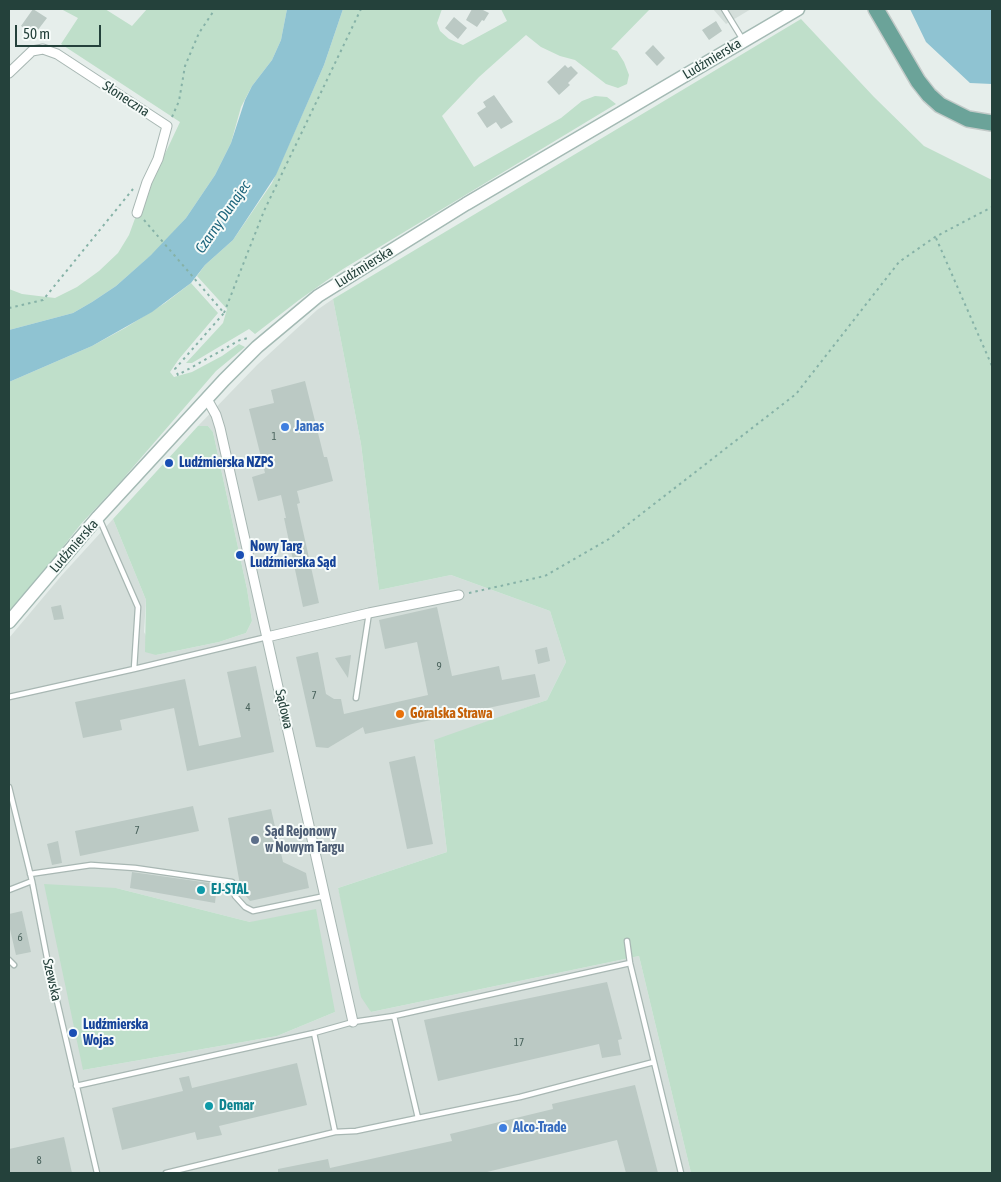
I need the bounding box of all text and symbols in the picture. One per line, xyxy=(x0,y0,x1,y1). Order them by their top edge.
scale bar xyxy=(18,15,104,47)
text: 50 m xyxy=(23,25,50,42)
street label: Ludźmierska xyxy=(680,35,744,83)
street label: Słoneczna xyxy=(99,78,153,120)
water label: Czarny Dunajec xyxy=(191,177,255,257)
street label: Ludźmierska xyxy=(332,243,396,291)
place label: Janas xyxy=(295,419,324,435)
marker: Janas xyxy=(279,421,291,433)
house number: 1 xyxy=(271,430,277,444)
place label: Ludźmierska NZPS xyxy=(179,455,273,471)
marker: Ludźmierska NZPS xyxy=(163,457,175,469)
street label: Ludźmierska xyxy=(46,516,102,576)
place label: Nowy Targ Ludźmierska Sąd xyxy=(250,539,336,572)
marker: Nowy Targ Ludźmierska Sąd xyxy=(234,549,246,561)
house number: 9 xyxy=(436,660,442,674)
street label: Sądowa xyxy=(271,688,297,730)
house number: 7 xyxy=(311,689,317,703)
house number: 4 xyxy=(245,701,251,715)
place label: Góralska Strawa xyxy=(410,706,493,722)
marker: Góralska Strawa xyxy=(394,708,406,720)
house number: 7 xyxy=(134,824,140,838)
place label: Sąd Rejonowy w Nowym Targu xyxy=(265,824,344,856)
marker: Sąd Rejonowy w Nowym Targu xyxy=(249,834,261,846)
place label: EJ-STAL xyxy=(211,882,249,898)
marker: EJ-STAL xyxy=(195,884,207,896)
house number: 6 xyxy=(17,931,23,945)
street label: Szewska xyxy=(39,957,65,1003)
place label: Ludźmierska Wojas xyxy=(83,1017,148,1050)
marker: Ludźmierska Wojas xyxy=(67,1027,79,1039)
house number: 17 xyxy=(514,1036,524,1050)
place label: Demar xyxy=(219,1098,254,1114)
marker: Demar xyxy=(203,1100,215,1112)
place label: Alco-Trade xyxy=(513,1120,567,1136)
marker: Alco-Trade xyxy=(497,1122,509,1134)
house number: 8 xyxy=(36,1154,42,1168)

